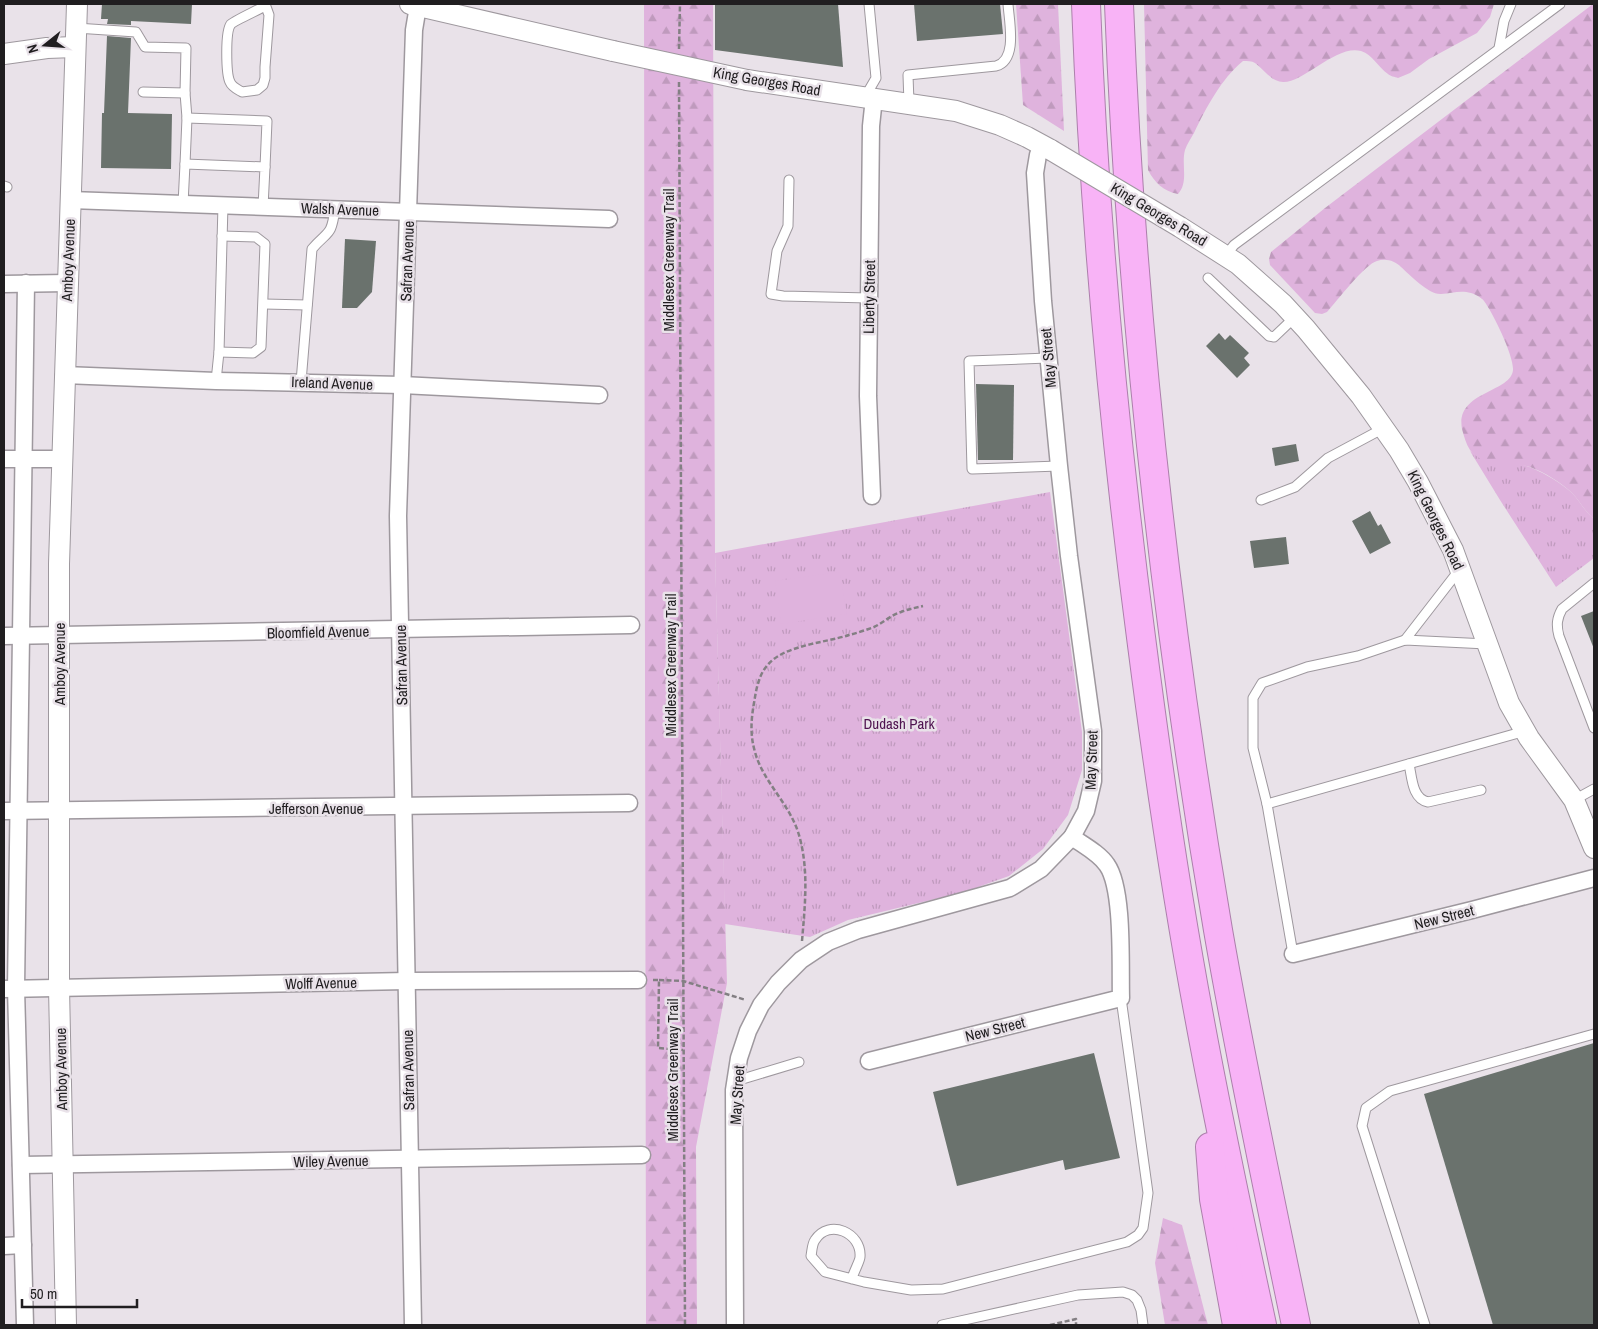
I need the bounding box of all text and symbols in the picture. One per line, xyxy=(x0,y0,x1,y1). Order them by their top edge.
north arrow xyxy=(20,20,70,70)
text: N xyxy=(23,42,42,55)
street label: King Georges Road xyxy=(712,61,822,101)
street label: King Georges Road xyxy=(1107,177,1211,251)
street label: Middlesex Greenway Trail xyxy=(658,189,679,331)
street label: Walsh Avenue xyxy=(301,197,379,221)
street label: Amboy Avenue xyxy=(56,218,80,303)
street label: Safran Avenue xyxy=(395,220,419,302)
street label: Liberty Street xyxy=(858,259,880,334)
street label: May Street xyxy=(1035,327,1061,389)
street label: Ireland Avenue xyxy=(291,371,373,395)
street label: King Georges Road xyxy=(1403,467,1469,573)
street label: Middlesex Greenway Trail xyxy=(660,594,681,736)
street label: Bloomfield Avenue xyxy=(267,621,370,643)
street label: Amboy Avenue xyxy=(49,623,70,706)
street label: Safran Avenue xyxy=(390,624,412,705)
park label: Dudash Park xyxy=(863,713,935,734)
street label: May Street xyxy=(1079,729,1103,790)
street label: Jefferson Avenue xyxy=(269,798,363,819)
street label: New Street xyxy=(1412,899,1477,935)
street label: Wolff Avenue xyxy=(285,972,357,994)
street label: Middlesex Greenway Trail xyxy=(662,999,683,1141)
street label: New Street xyxy=(963,1011,1028,1047)
street label: Amboy Avenue xyxy=(50,1027,72,1111)
street label: Safran Avenue xyxy=(397,1029,419,1110)
street label: May Street xyxy=(724,1064,750,1125)
street label: Wiley Avenue xyxy=(293,1150,369,1172)
scale bar xyxy=(22,1276,138,1308)
text: 50 m xyxy=(30,1283,57,1304)

